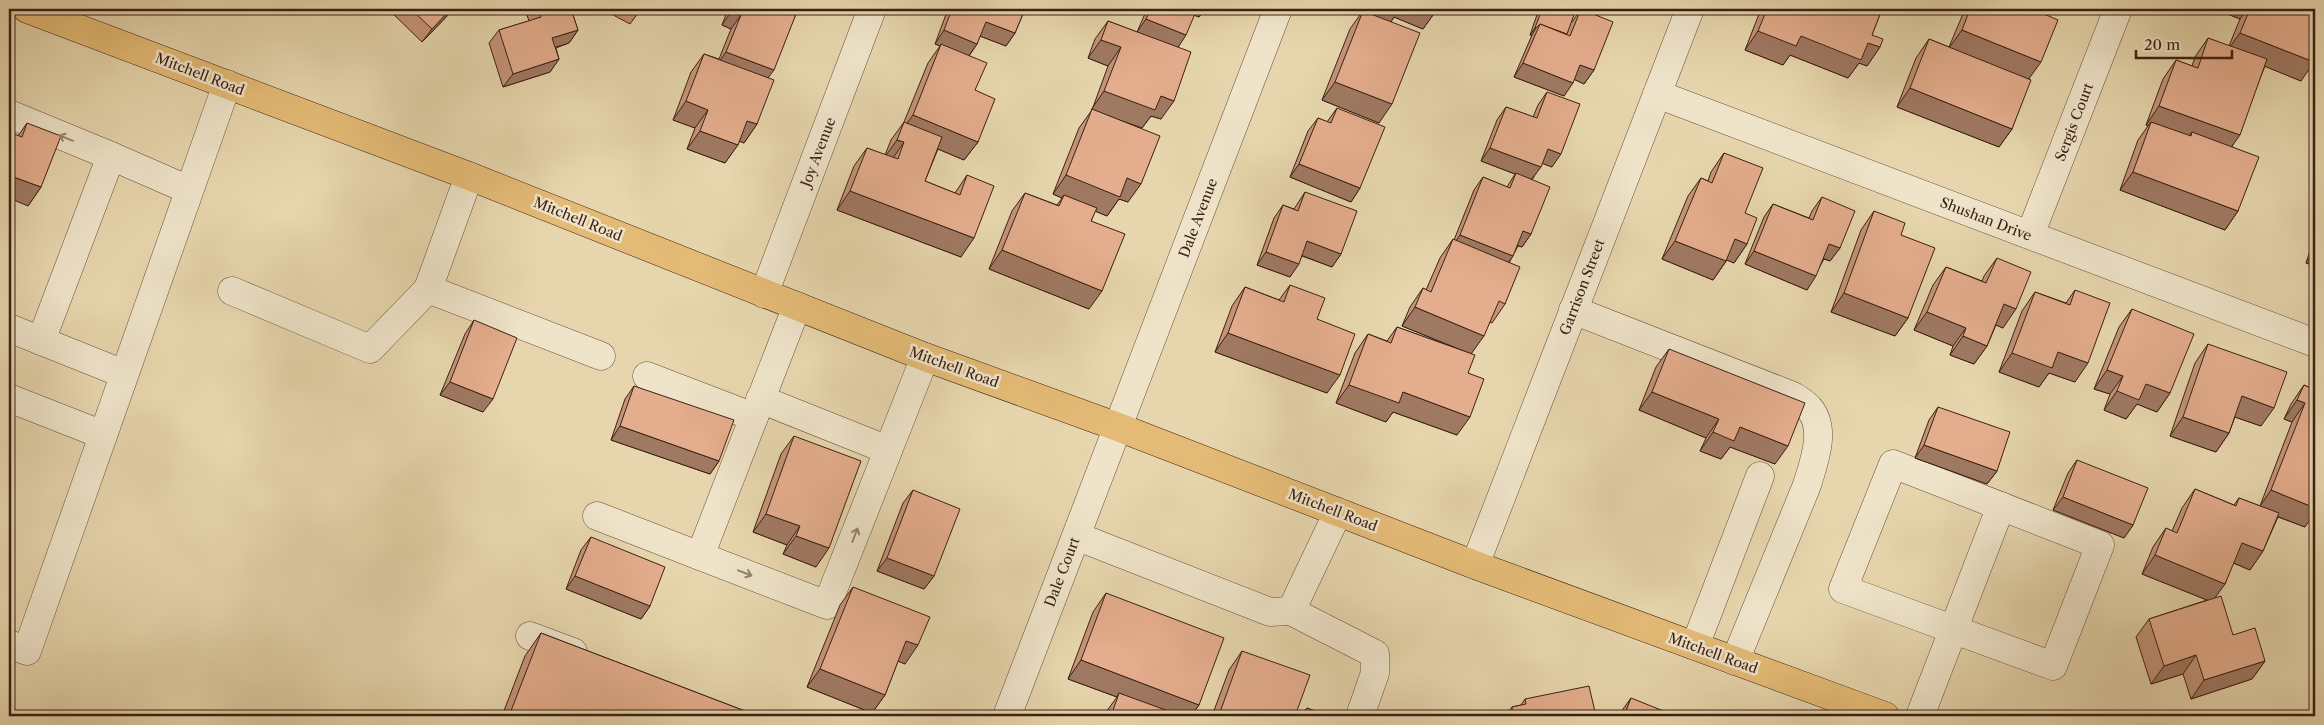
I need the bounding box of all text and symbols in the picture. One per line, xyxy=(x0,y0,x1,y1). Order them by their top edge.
scale bar xyxy=(2136,28,2233,60)
text: 20 m xyxy=(2144,35,2180,54)
street label: Mitchell Road xyxy=(153,49,248,99)
street label: Sergis Court xyxy=(2051,80,2097,164)
street label: Joy Avenue xyxy=(796,114,840,191)
one-way arrow xyxy=(59,132,74,142)
street label: Dale Avenue xyxy=(1175,176,1221,260)
street label: Mitchell Road xyxy=(531,193,625,245)
street label: Shushan Drive xyxy=(1938,193,2035,245)
street label: Garrison Street xyxy=(1555,236,1609,338)
street label: Mitchell Road xyxy=(907,342,1002,392)
street label: Mitchell Road xyxy=(1286,485,1381,535)
one-way arrow xyxy=(850,528,860,543)
street label: Dale Court xyxy=(1040,535,1084,609)
one-way arrow xyxy=(737,569,753,578)
street label: Mitchell Road xyxy=(1666,628,1761,678)

